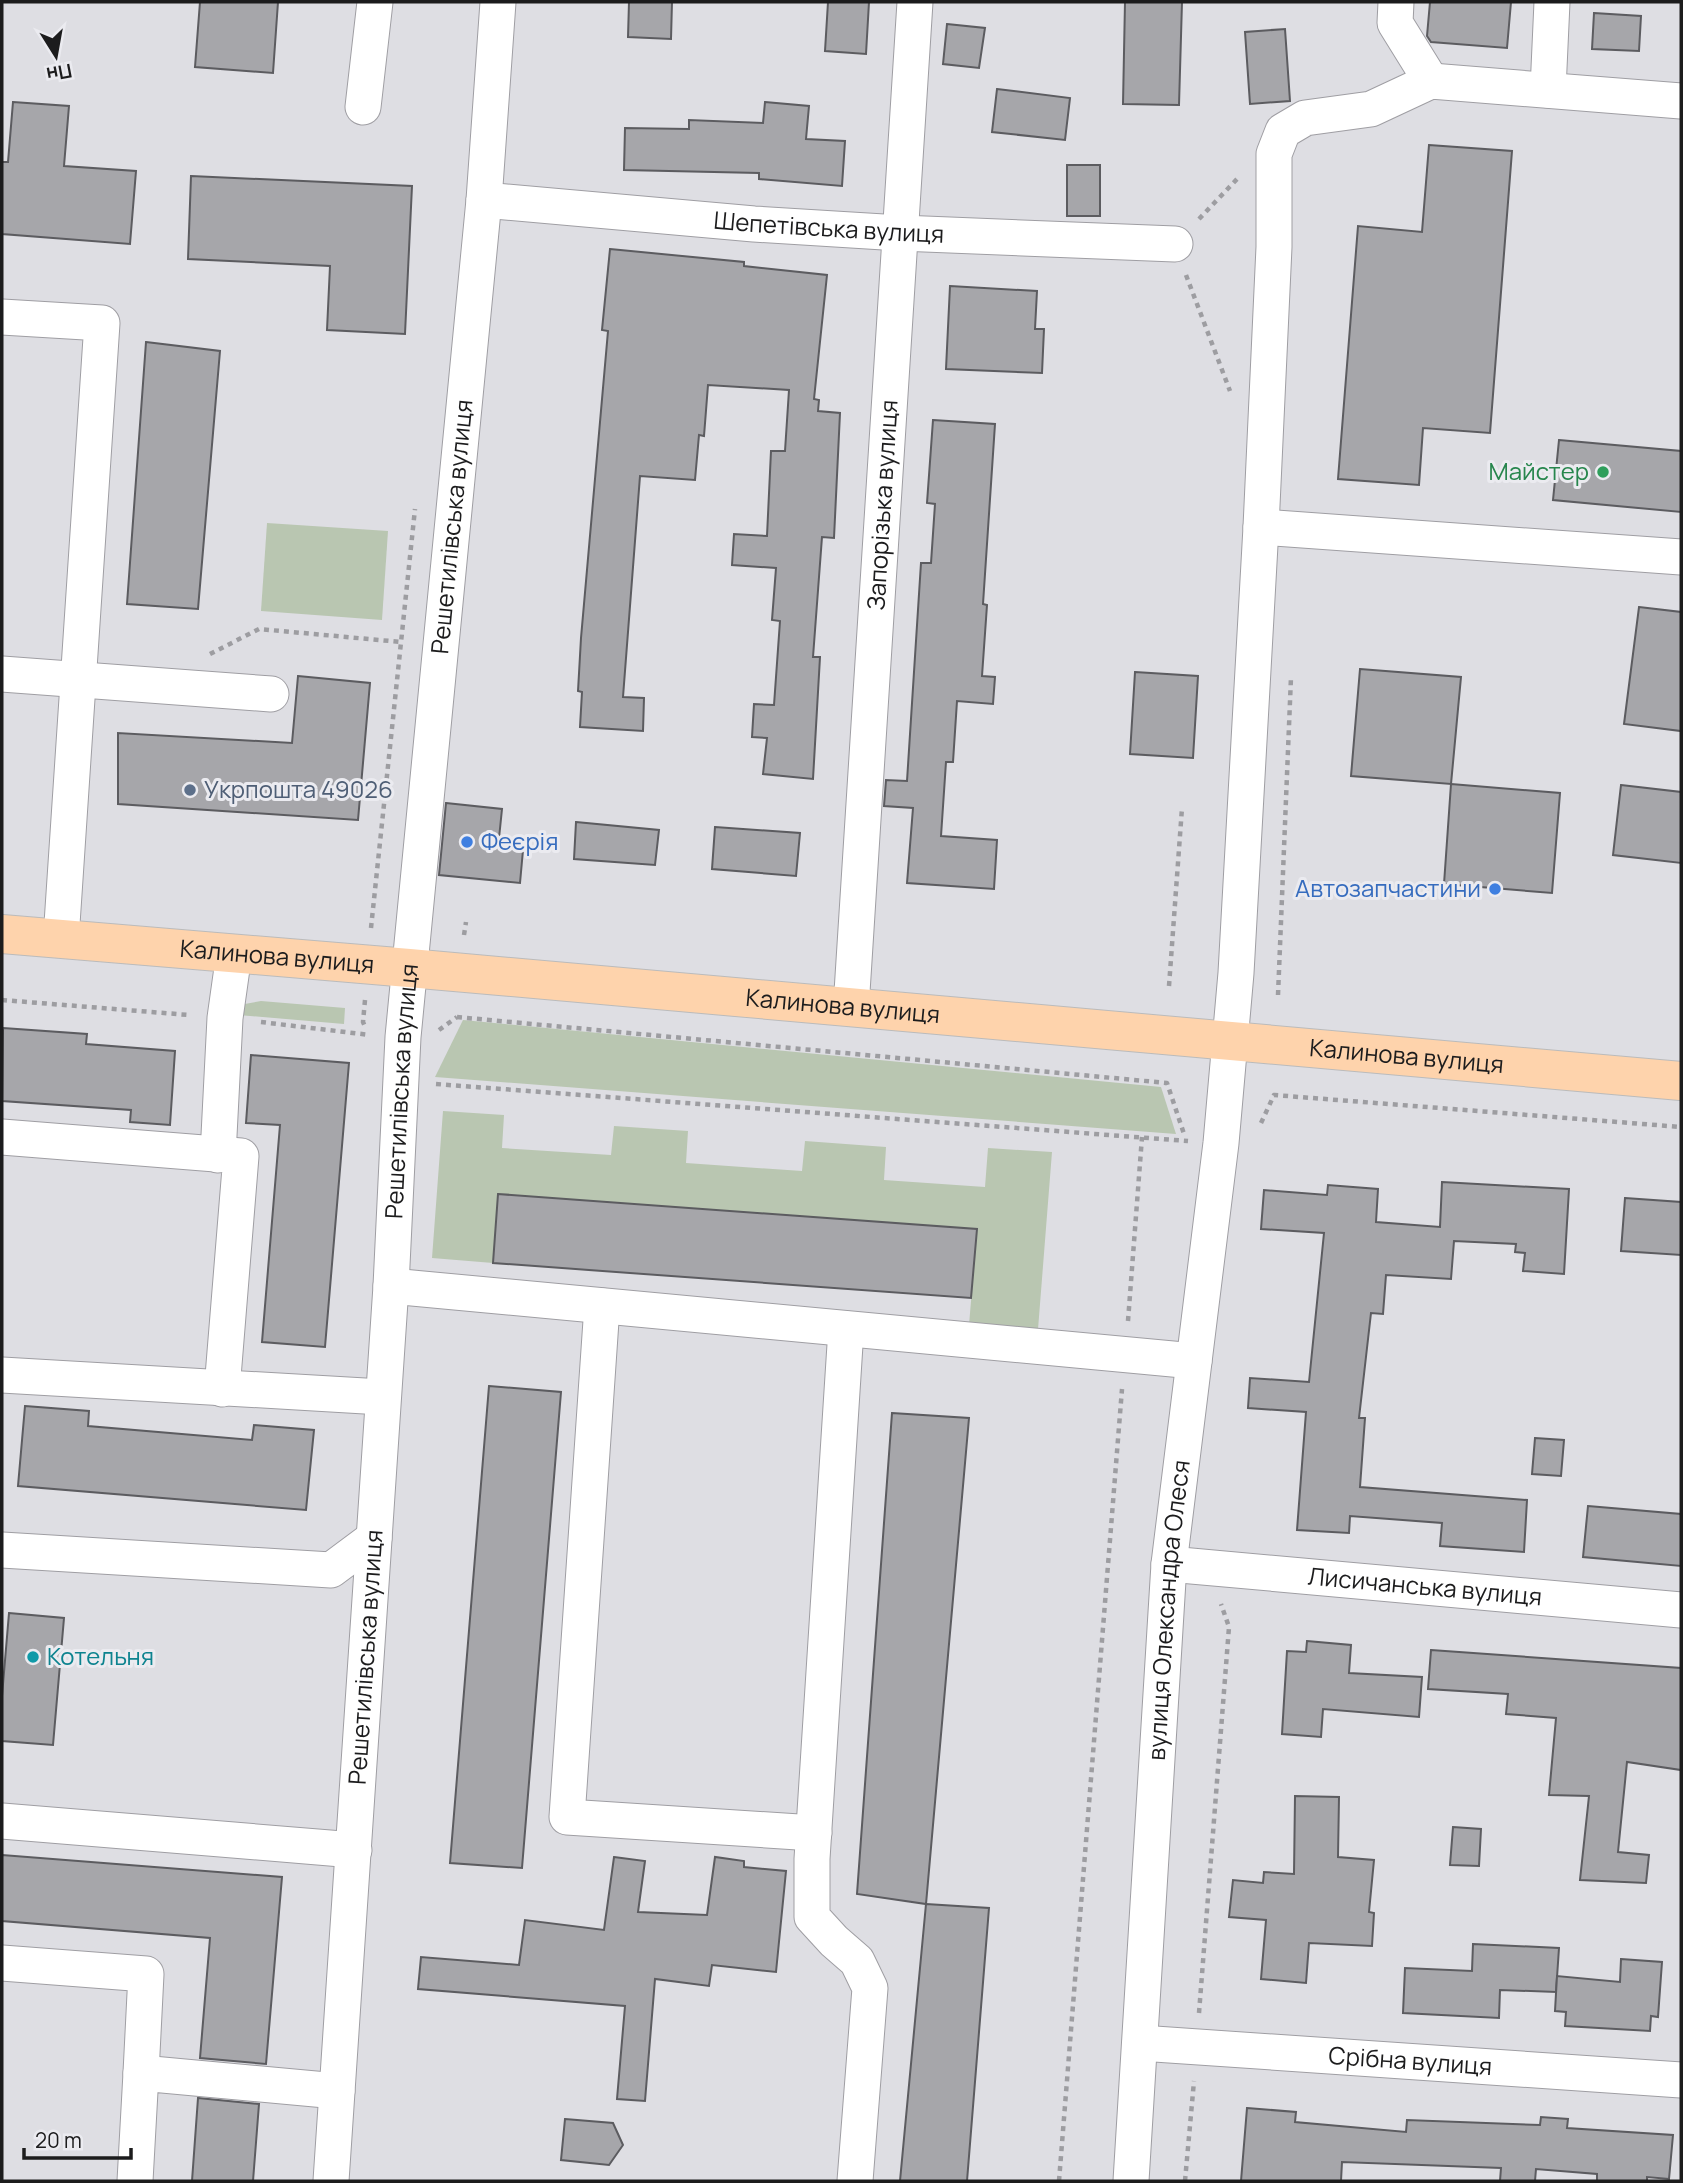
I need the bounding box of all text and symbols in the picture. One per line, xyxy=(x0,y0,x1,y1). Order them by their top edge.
north arrow xyxy=(21,21,91,91)
text: Пн xyxy=(44,57,74,88)
street label: Шепетівська вулиця xyxy=(712,202,945,250)
street label: Решетилівська вулиця xyxy=(422,398,480,655)
street label: Запорізька вулиця xyxy=(858,399,905,611)
place label: Майстер xyxy=(1488,454,1589,487)
marker: Майстер xyxy=(1595,464,1611,480)
place label: Укрпошта 49026 xyxy=(204,772,393,805)
marker: Укрпошта 49026 xyxy=(182,782,198,798)
place label: Феєрія xyxy=(481,824,558,857)
marker: Феєрія xyxy=(459,834,475,850)
place label: Автозапчастини xyxy=(1295,871,1481,904)
marker: Автозапчастини xyxy=(1487,881,1503,897)
street label: Калинова вулиця xyxy=(179,931,376,980)
street label: Решетилівська вулиця xyxy=(376,962,425,1220)
street label: Калинова вулиця xyxy=(744,980,942,1030)
street label: Калинова вулиця xyxy=(1308,1030,1505,1080)
street label: вулиця Олександра Олеся xyxy=(1139,1458,1197,1761)
street label: Решетилівська вулиця xyxy=(340,1529,390,1786)
street label: Лисичанська вулиця xyxy=(1307,1559,1544,1612)
place label: Котельня xyxy=(47,1639,154,1672)
marker: Котельня xyxy=(25,1649,41,1665)
street label: Срібна вулиця xyxy=(1328,2038,1493,2082)
scale bar xyxy=(24,2116,131,2160)
text: 20 m xyxy=(35,2126,82,2154)

